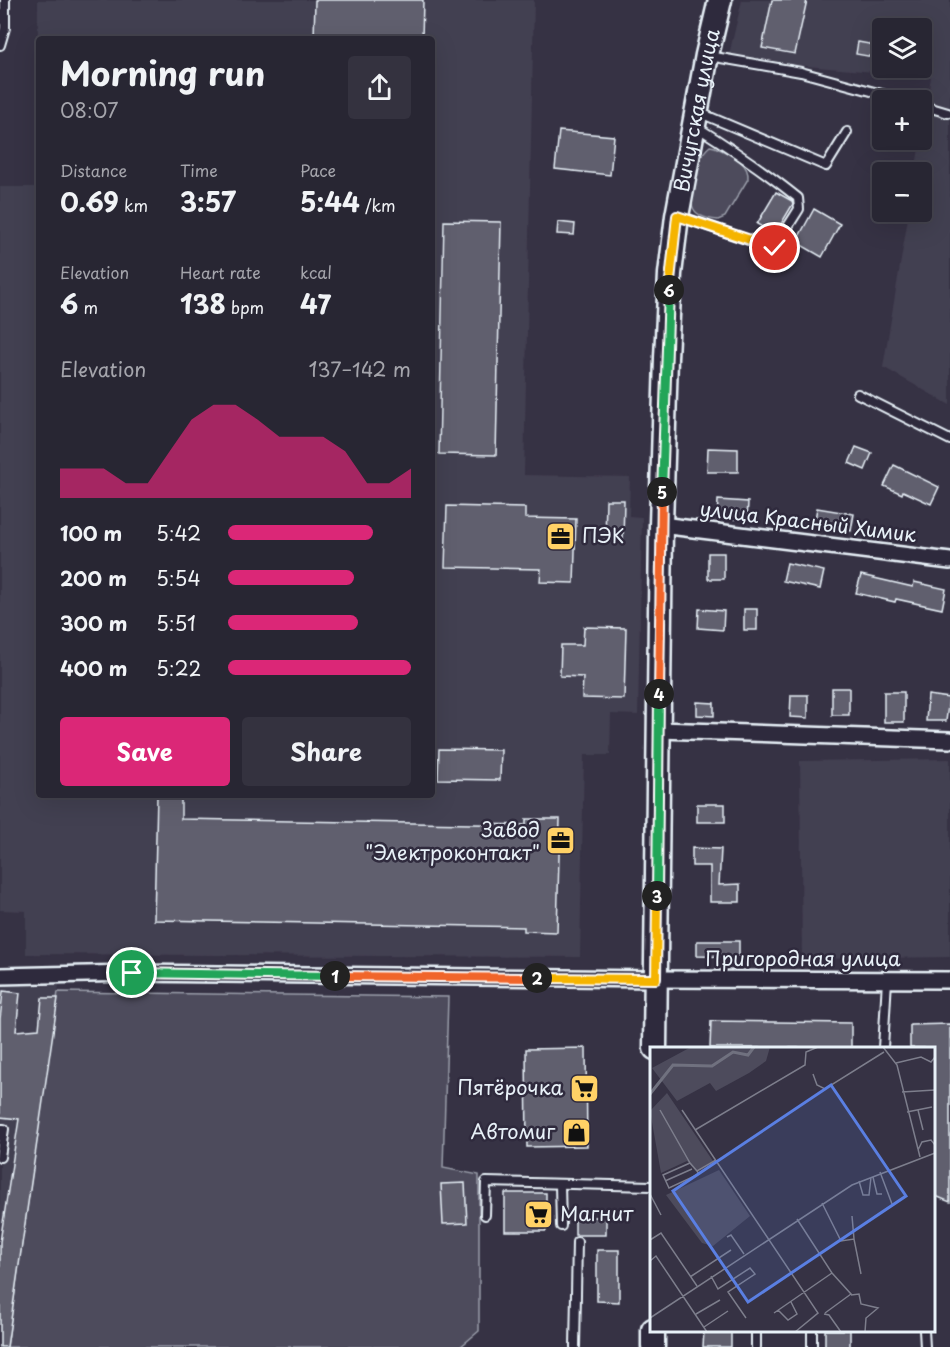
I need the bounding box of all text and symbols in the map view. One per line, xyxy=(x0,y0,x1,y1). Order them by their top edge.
map controls xyxy=(872,18,932,222)
button: layers xyxy=(872,18,932,78)
street label: Вичугская улица xyxy=(666,25,727,195)
text: Morning run xyxy=(60,47,265,97)
button: share xyxy=(348,56,411,119)
button: + xyxy=(872,90,932,150)
text: 08:07 xyxy=(60,95,118,125)
text: Distance xyxy=(60,158,127,182)
text: Time xyxy=(180,158,218,182)
text: Pace xyxy=(300,158,336,182)
button: − xyxy=(872,162,932,222)
text: 0.69 xyxy=(60,182,119,221)
text: 3:57 xyxy=(180,182,236,221)
text: 5:44 xyxy=(300,182,360,221)
text: km xyxy=(119,193,148,217)
text: /km xyxy=(360,193,396,217)
pin xyxy=(749,222,800,273)
icon: check xyxy=(758,231,791,264)
text: Elevation xyxy=(60,260,129,284)
text: Heart rate xyxy=(180,260,261,284)
text: kcal xyxy=(300,260,332,284)
pin: 6 xyxy=(654,275,684,305)
text: 6 xyxy=(663,278,675,302)
text: 6 xyxy=(60,284,78,323)
text: 138 xyxy=(180,284,226,323)
text: 47 xyxy=(300,284,331,323)
text: m xyxy=(78,295,98,319)
text: bpm xyxy=(226,295,264,319)
text: Elevation xyxy=(60,354,146,384)
text: 137–142 m xyxy=(308,354,411,384)
pin: 5 xyxy=(647,477,677,507)
text: 5 xyxy=(657,480,667,504)
street label: улица Красный Химик xyxy=(698,493,918,549)
text: 100 m xyxy=(60,518,122,548)
text: 5:42 xyxy=(156,518,201,548)
office icon: ПЭК xyxy=(545,520,577,552)
place label: ПЭК xyxy=(582,520,624,550)
text: 200 m xyxy=(60,563,127,593)
text: 5:54 xyxy=(156,563,201,593)
text: 300 m xyxy=(60,608,128,638)
text: 5:51 xyxy=(156,608,196,638)
text: 400 m xyxy=(60,653,128,683)
text: 5:22 xyxy=(156,653,201,683)
pin: 4 xyxy=(644,679,674,709)
text: 4 xyxy=(654,682,664,706)
button: Save xyxy=(60,717,230,786)
button: Share xyxy=(242,717,411,786)
place label: Завод "Электроконтакт" xyxy=(365,814,540,867)
office icon: Завод "Электроконтакт" xyxy=(545,825,577,857)
pin: 3 xyxy=(642,881,672,911)
text: 3 xyxy=(652,884,662,908)
street label: Пригородная улица xyxy=(705,943,901,973)
pin xyxy=(106,947,157,998)
icon: arrive xyxy=(115,956,148,989)
pin: 1 xyxy=(320,961,350,991)
pin: 2 xyxy=(522,963,552,993)
text: 1 xyxy=(331,964,339,988)
text: 2 xyxy=(531,966,543,990)
inset map xyxy=(650,1047,935,1332)
place label: Пятёрочка xyxy=(457,1072,563,1102)
supermarket icon: Пятёрочка xyxy=(568,1072,600,1104)
place label: Автомиг xyxy=(470,1116,556,1146)
shop icon: Автомиг xyxy=(560,1116,592,1148)
supermarket icon: Магнит xyxy=(523,1198,555,1230)
place label: Магнит xyxy=(560,1198,634,1228)

